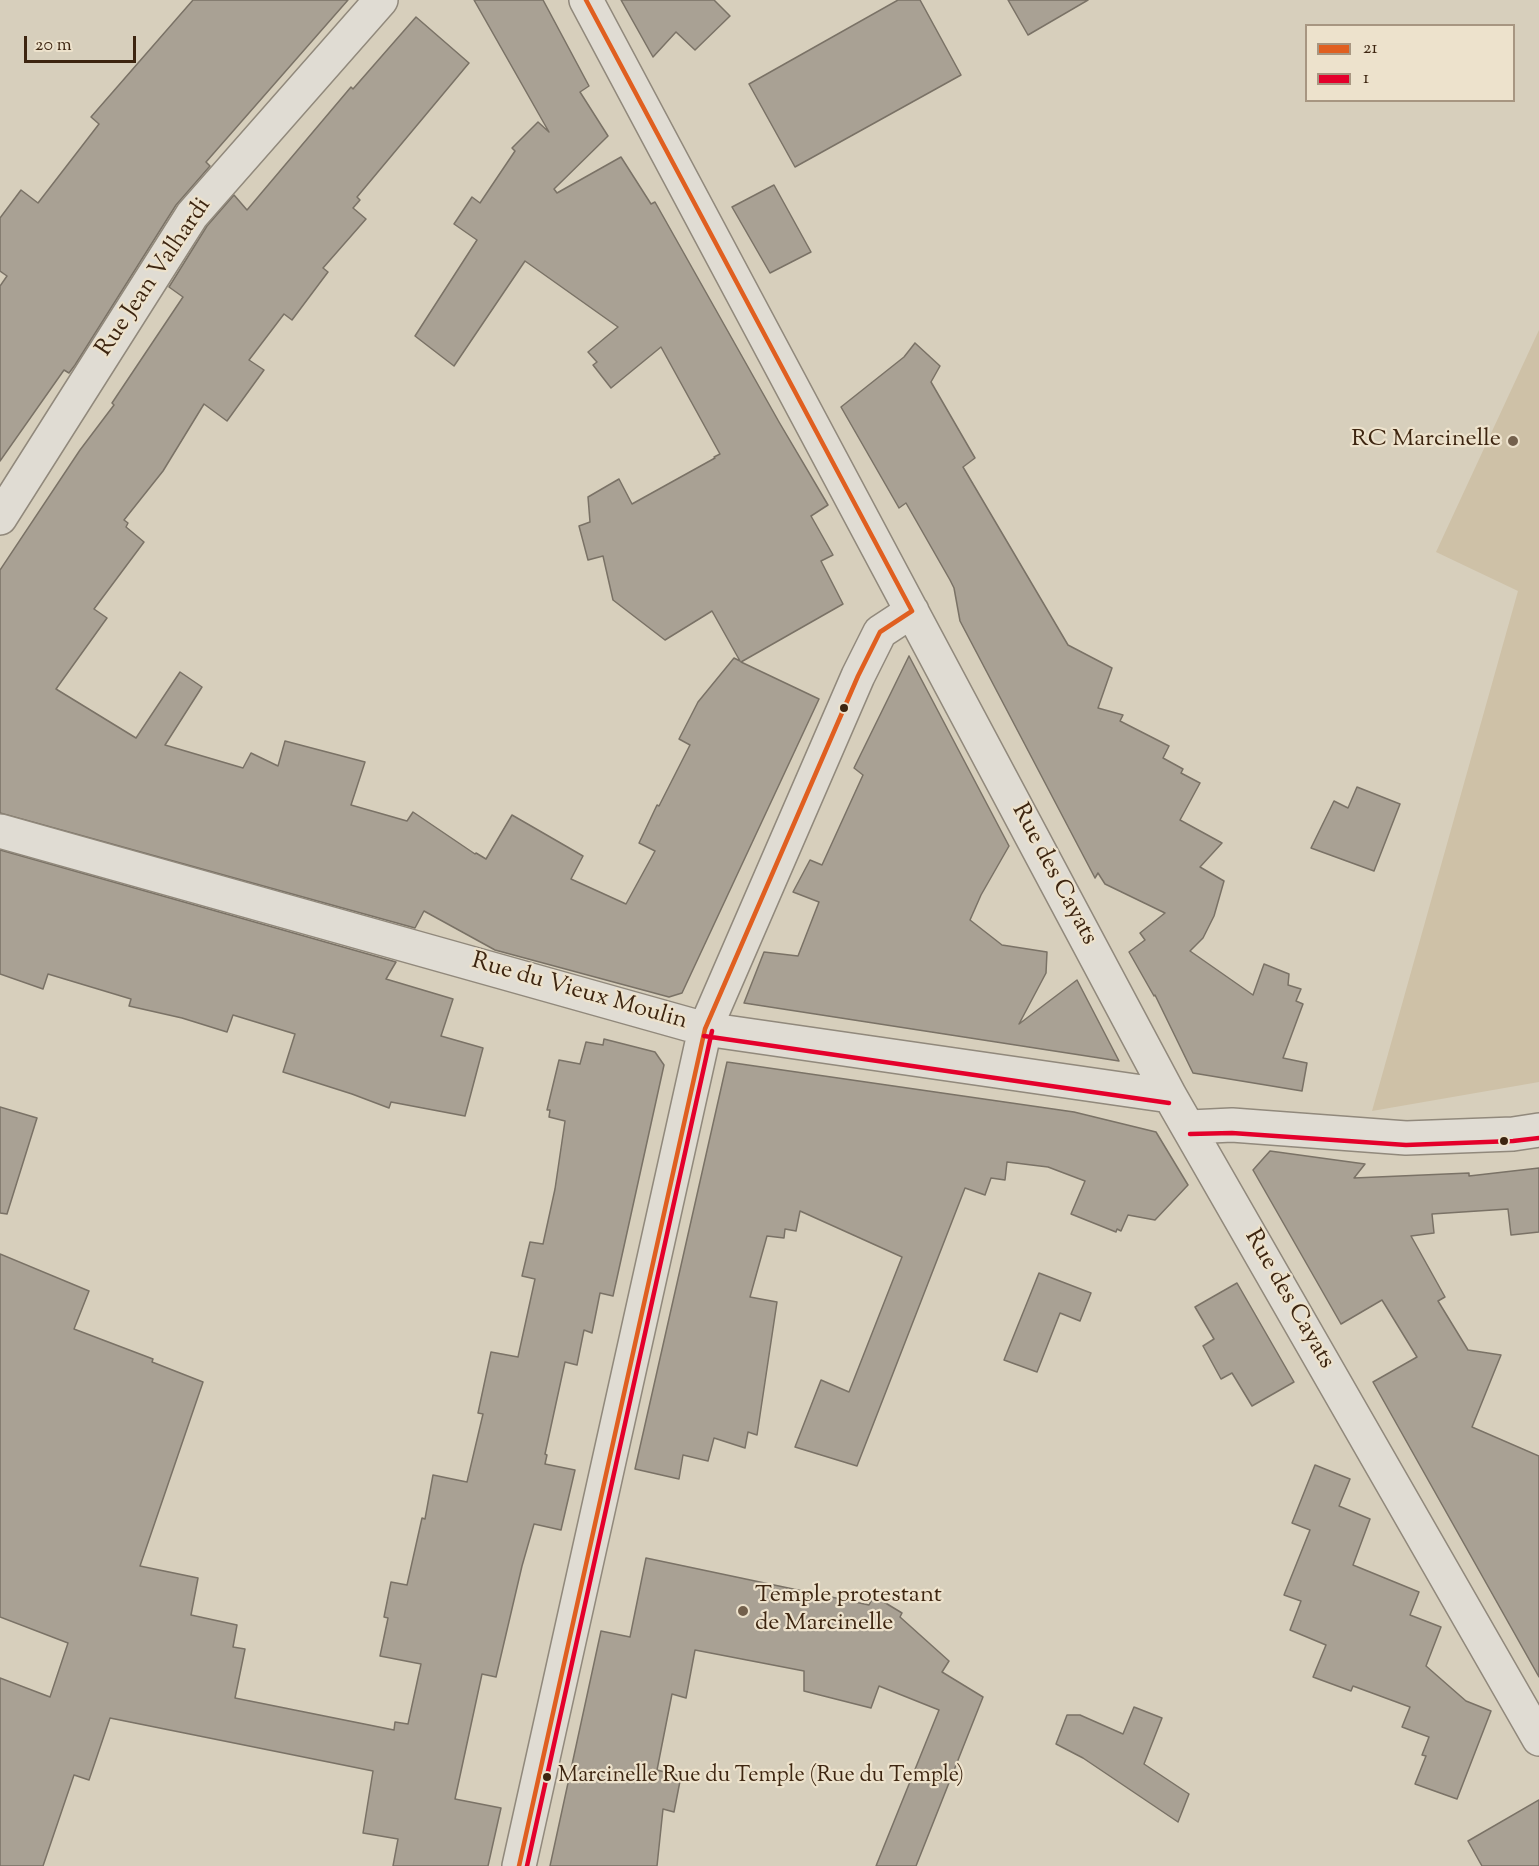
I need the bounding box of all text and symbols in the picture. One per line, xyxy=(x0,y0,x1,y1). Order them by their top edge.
scale bar xyxy=(27,24,140,62)
legend xyxy=(1305,24,1515,102)
text: 20 m xyxy=(35,33,72,59)
text: 21 xyxy=(1363,36,1378,62)
text: 1 xyxy=(1363,66,1369,92)
street label: Rue Jean Valhardi xyxy=(91,193,219,363)
place label: RC Marcinelle xyxy=(1351,427,1501,455)
marker: RC Marcinelle xyxy=(1506,434,1520,448)
unlabelled marker xyxy=(838,702,850,714)
street label: Rue des Cayats xyxy=(1004,799,1102,951)
street label: Rue du Vieux Moulin xyxy=(468,948,690,1038)
unlabelled marker xyxy=(1498,1135,1510,1147)
street label: Rue des Cayats xyxy=(1237,1225,1339,1375)
place label: Temple protestant de Marcinelle xyxy=(755,1583,942,1639)
marker: Temple protestant de Marcinelle xyxy=(736,1604,750,1618)
place label: Marcinelle Rue du Temple (Rue du Temple) xyxy=(558,1764,964,1790)
marker: Marcinelle Rue du Temple (Rue du Temple) xyxy=(541,1771,553,1783)

